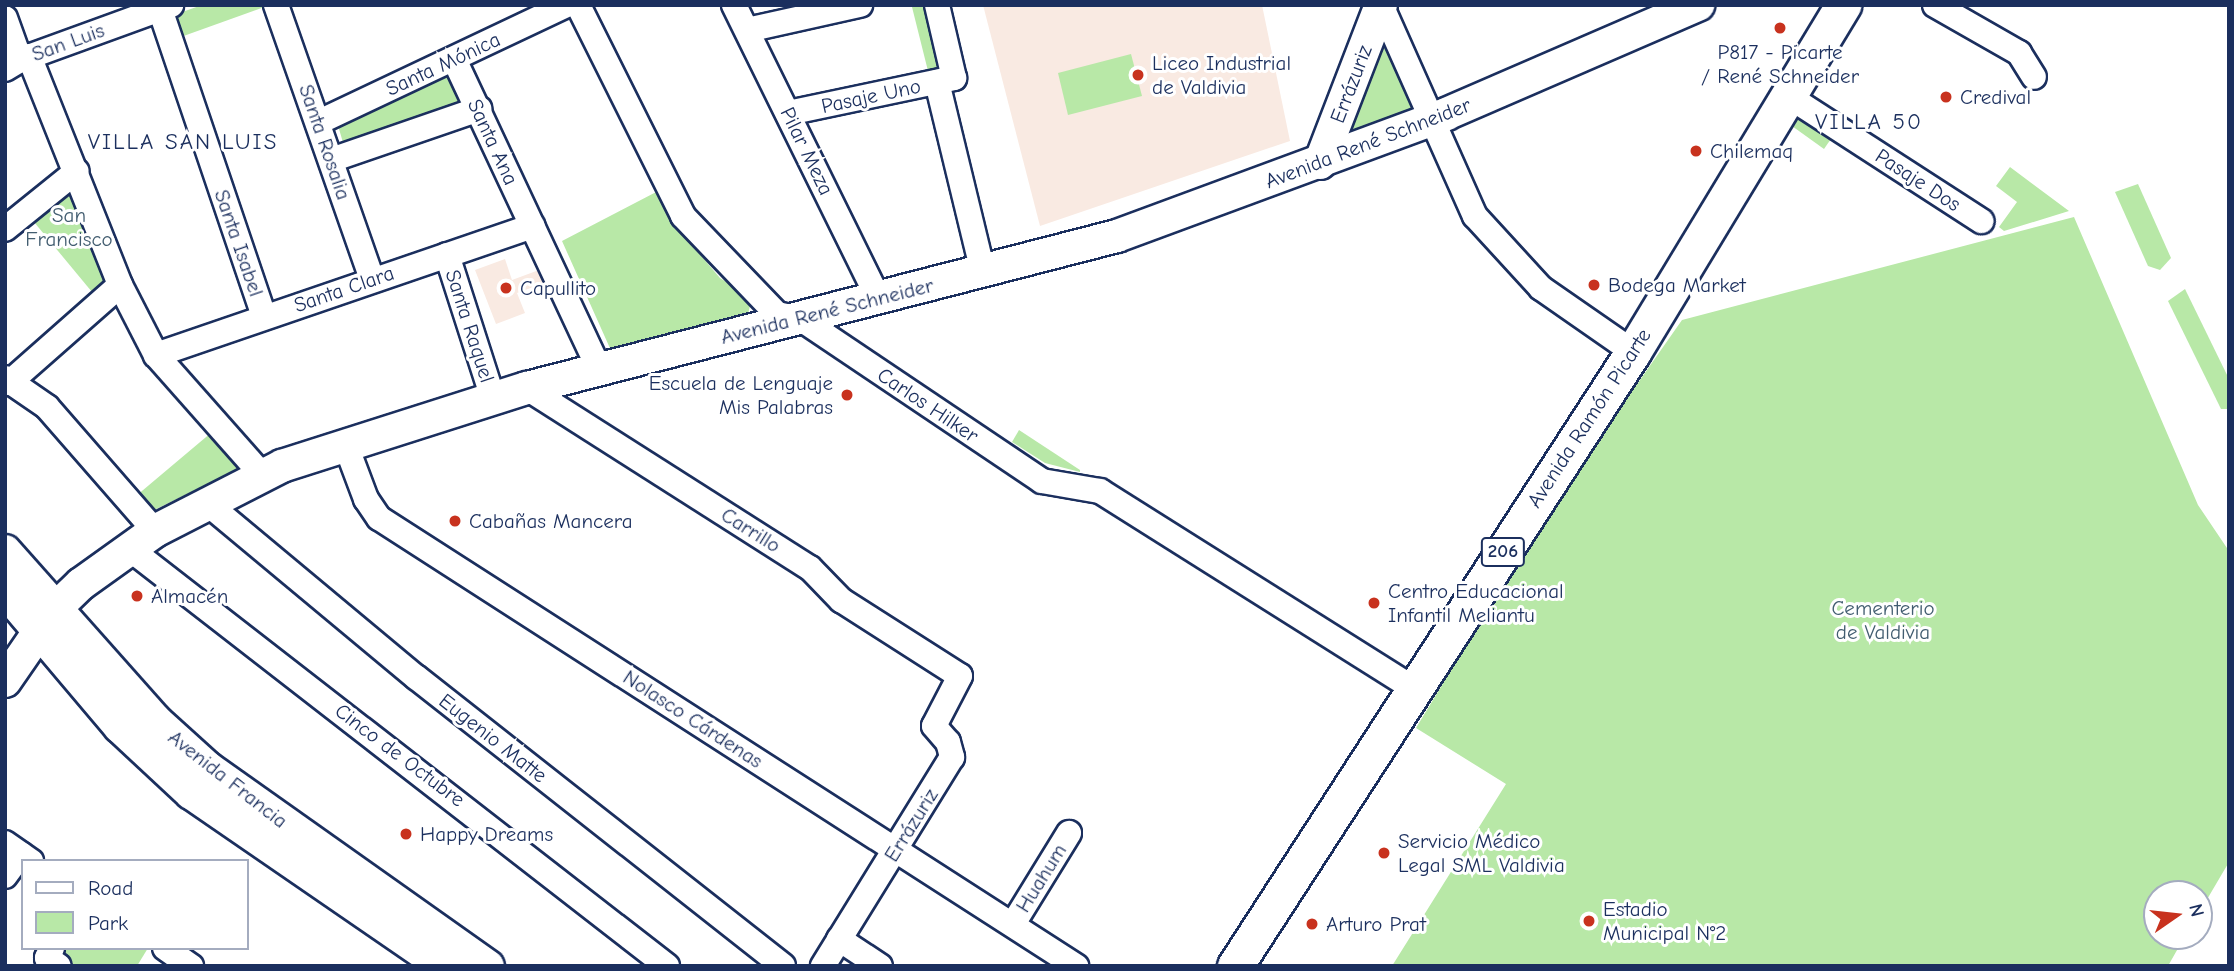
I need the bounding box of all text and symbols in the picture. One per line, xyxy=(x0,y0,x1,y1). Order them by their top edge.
street label: San Luis xyxy=(28,17,108,67)
marker: P817 - Picarte / René Schneider xyxy=(1772,20,1788,36)
street label: Santa Mónica xyxy=(382,27,504,101)
place label: P817 - Picarte / René Schneider xyxy=(1701,39,1859,89)
street label: Errázuriz xyxy=(1325,41,1377,127)
place label: Liceo Industrial de Valdivia xyxy=(1152,50,1291,100)
marker: Liceo Industrial de Valdivia xyxy=(1130,67,1146,83)
street label: Pasaje Uno xyxy=(819,73,923,119)
street label: Santa Rosalia xyxy=(294,81,356,203)
place label: Credival xyxy=(1960,84,2031,110)
marker: Credival xyxy=(1938,89,1954,105)
street label: Avenida René Schneider xyxy=(1262,92,1474,194)
street label: Santa Ana xyxy=(462,95,524,189)
street label: Pilar Meza xyxy=(775,103,839,199)
district label: VILLA 50 xyxy=(1816,108,1922,136)
district label: VILLA SAN LUIS xyxy=(89,128,277,156)
place label: Chilemaq xyxy=(1710,138,1793,164)
marker: Chilemaq xyxy=(1688,143,1704,159)
street label: Pasaje Dos xyxy=(1871,143,1965,217)
street label: Santa Isabel xyxy=(209,186,269,300)
park label: San Francisco xyxy=(25,202,113,252)
street label: Santa Clara xyxy=(291,260,397,318)
street label: Santa Raquel xyxy=(440,266,500,386)
street label: Avenida René Schneider xyxy=(718,272,936,350)
place label: Bodega Market xyxy=(1608,272,1746,298)
place label: Capullito xyxy=(520,275,596,301)
marker: Bodega Market xyxy=(1586,277,1602,293)
marker: Capullito xyxy=(498,280,514,296)
street label: Avenida Ramón Picarte xyxy=(1522,324,1656,512)
street label: Carlos Hilker xyxy=(873,362,983,448)
place label: Escuela de Lenguaje Mis Palabras xyxy=(649,370,833,420)
marker: Escuela de Lenguaje Mis Palabras xyxy=(839,387,855,403)
street label: Carrillo xyxy=(717,502,785,558)
place label: Cabañas Mancera xyxy=(469,508,632,534)
marker: Cabañas Mancera xyxy=(447,513,463,529)
road number: 206 xyxy=(1480,537,1526,568)
place label: Centro Educacional Infantil Meliantu xyxy=(1388,578,1564,628)
place label: Almacén xyxy=(151,583,228,609)
marker: Almacén xyxy=(129,588,145,604)
marker: Centro Educacional Infantil Meliantu xyxy=(1366,595,1382,611)
park label: Cementerio de Valdivia xyxy=(1831,595,1935,645)
street label: Nolasco Cárdenas xyxy=(618,664,768,774)
street label: Eugenio Matte xyxy=(434,688,552,788)
street label: Cinco de Octubre xyxy=(330,698,470,812)
street label: Avenida Francia xyxy=(163,725,293,833)
street label: Errázuriz xyxy=(879,784,943,866)
place label: Happy Dreams xyxy=(420,821,553,847)
marker: Happy Dreams xyxy=(398,826,414,842)
place label: Servicio Médico Legal SML Valdivia xyxy=(1398,828,1565,878)
street label: Huahum xyxy=(1010,839,1072,917)
marker: Servicio Médico Legal SML Valdivia xyxy=(1376,845,1392,861)
legend xyxy=(21,859,248,950)
text: Road xyxy=(88,876,133,900)
north arrow xyxy=(2143,880,2213,950)
place label: Estadio Municipal N°2 xyxy=(1603,896,1726,946)
text: N xyxy=(2184,902,2209,919)
text: Park xyxy=(88,911,128,935)
place label: Arturo Prat xyxy=(1326,911,1426,937)
marker: Estadio Municipal N°2 xyxy=(1581,913,1597,929)
marker: Arturo Prat xyxy=(1304,916,1320,932)

